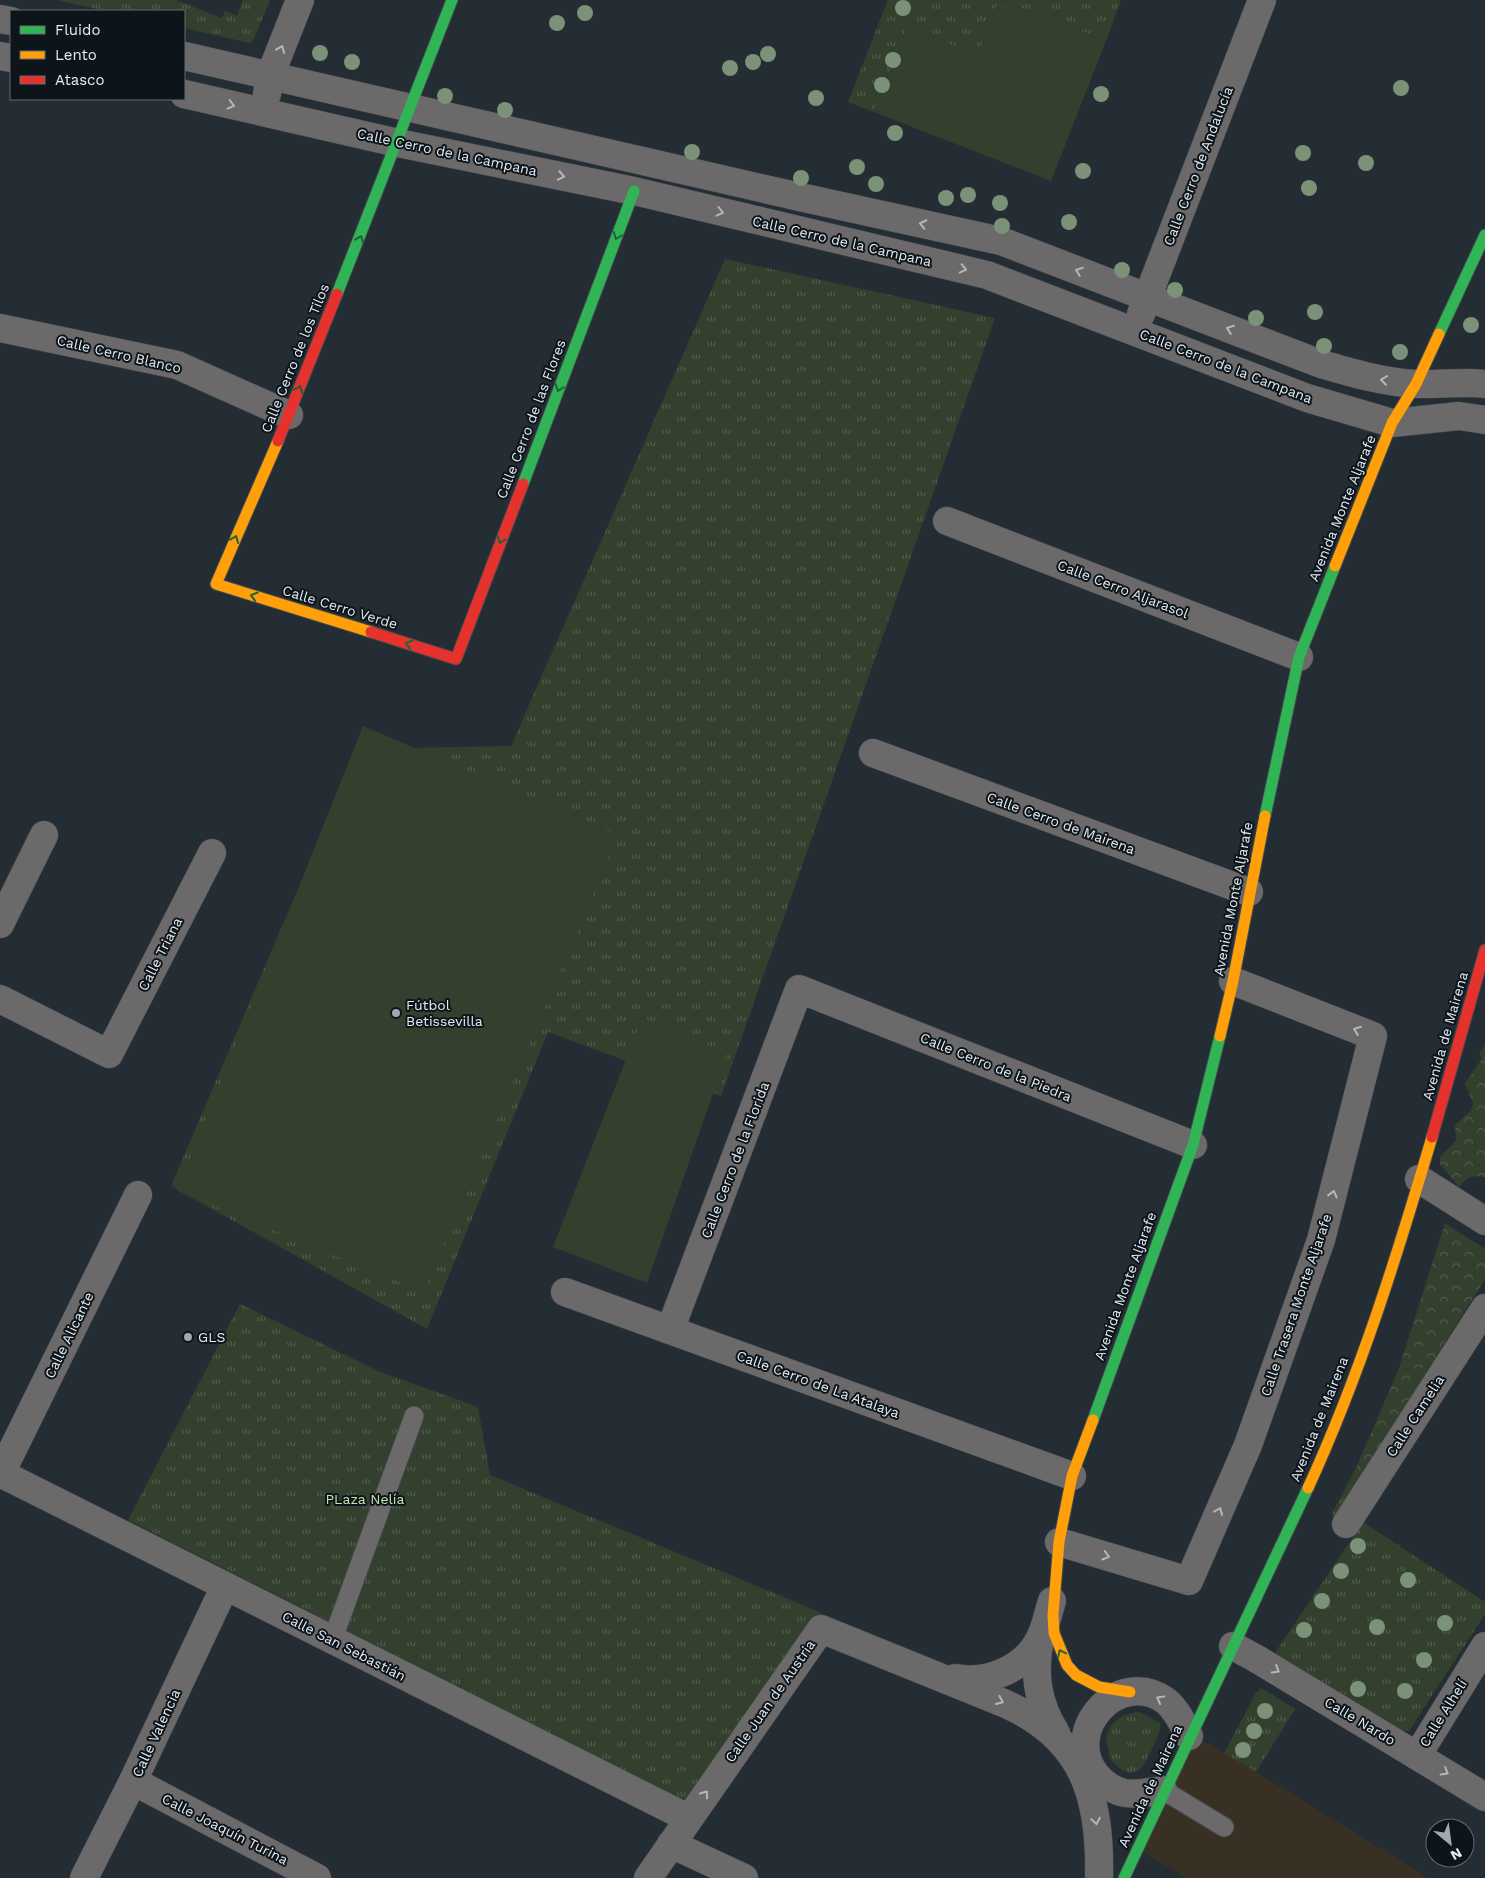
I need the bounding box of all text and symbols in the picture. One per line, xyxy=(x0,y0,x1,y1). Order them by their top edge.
legend xyxy=(10,10,185,100)
text: Fluido xyxy=(55,21,100,39)
text: Lento xyxy=(55,46,97,64)
one-way arrow xyxy=(275,46,285,54)
text: Atasco xyxy=(55,71,104,89)
street label: Calle Cerro de Andalucía xyxy=(1160,84,1236,248)
one-way arrow xyxy=(227,99,236,110)
street label: Calle Cerro de la Campana xyxy=(356,125,538,179)
one-way arrow xyxy=(557,170,565,181)
one-way arrow xyxy=(715,206,723,216)
street label: Calle Cerro de la Campana xyxy=(751,213,933,269)
one-way arrow xyxy=(919,219,928,230)
one-way arrow xyxy=(612,231,623,240)
one-way arrow xyxy=(353,235,364,244)
one-way arrow xyxy=(958,263,967,274)
one-way arrow xyxy=(1075,266,1083,276)
street label: Calle Cerro de los Tilos xyxy=(258,281,332,435)
one-way arrow xyxy=(1227,325,1235,335)
street label: Calle Cerro de la Campana xyxy=(1137,326,1315,406)
street label: Calle Cerro Blanco xyxy=(55,332,183,376)
street label: Calle Cerro de las Flores xyxy=(493,337,569,501)
one-way arrow xyxy=(1380,375,1388,386)
one-way arrow xyxy=(555,383,565,392)
one-way arrow xyxy=(293,385,303,394)
street label: Avenida Monte Aljarafe xyxy=(1305,432,1379,584)
one-way arrow xyxy=(229,535,240,544)
one-way arrow xyxy=(497,535,507,544)
street label: Calle Cerro Aljarasol xyxy=(1055,557,1191,622)
street label: Calle Cerro Verde xyxy=(281,582,399,632)
one-way arrow xyxy=(251,591,259,601)
one-way arrow xyxy=(406,640,414,650)
street label: Calle Cerro de Mairena xyxy=(985,789,1137,857)
street label: Avenida Monte Aljarafe xyxy=(1210,821,1256,977)
street label: Calle Triana xyxy=(135,915,185,993)
street label: Avenida de Mairena xyxy=(1419,970,1471,1102)
place label: Fútbol Betissevilla xyxy=(406,997,483,1029)
marker: Fútbol Betissevilla xyxy=(390,1007,402,1019)
one-way arrow xyxy=(1354,1026,1362,1036)
street label: Calle Cerro de la Piedra xyxy=(918,1029,1074,1105)
street label: Calle Cerro de la Florida xyxy=(698,1079,772,1241)
one-way arrow xyxy=(1327,1189,1338,1198)
street label: Avenida Monte Aljarafe xyxy=(1091,1210,1159,1362)
street label: Calle Trasera Monte Aljarafe xyxy=(1257,1212,1335,1398)
street label: Calle Alicante xyxy=(41,1289,97,1381)
place label: GLS xyxy=(198,1329,226,1345)
marker: GLS xyxy=(182,1331,194,1343)
street label: Calle Cerro de La Atalaya xyxy=(734,1347,902,1421)
street label: Avenida de Mairena xyxy=(1287,1354,1351,1484)
street label: Calle Camelia xyxy=(1383,1372,1447,1460)
park label: PLaza Nelía xyxy=(326,1491,405,1507)
one-way arrow xyxy=(1213,1507,1224,1516)
one-way arrow xyxy=(1101,1551,1110,1561)
street label: Calle San Sebastián xyxy=(280,1608,408,1684)
street label: Calle Juan de Austria xyxy=(722,1637,818,1765)
one-way arrow xyxy=(1057,1649,1067,1658)
one-way arrow xyxy=(1270,1663,1279,1673)
street label: Calle Alhelí xyxy=(1416,1676,1470,1750)
street label: Calle Valencia xyxy=(129,1686,183,1780)
street label: Calle Nardo xyxy=(1322,1694,1398,1748)
one-way arrow xyxy=(995,1695,1004,1705)
one-way arrow xyxy=(1156,1695,1165,1705)
street label: Avenida de Mairena xyxy=(1115,1722,1185,1850)
one-way arrow xyxy=(1439,1766,1448,1776)
street label: Calle Joaquín Turina xyxy=(159,1790,291,1868)
one-way arrow xyxy=(699,1790,708,1800)
one-way arrow xyxy=(1090,1817,1100,1825)
north arrow xyxy=(1425,1818,1475,1868)
text: N xyxy=(1448,1845,1465,1864)

